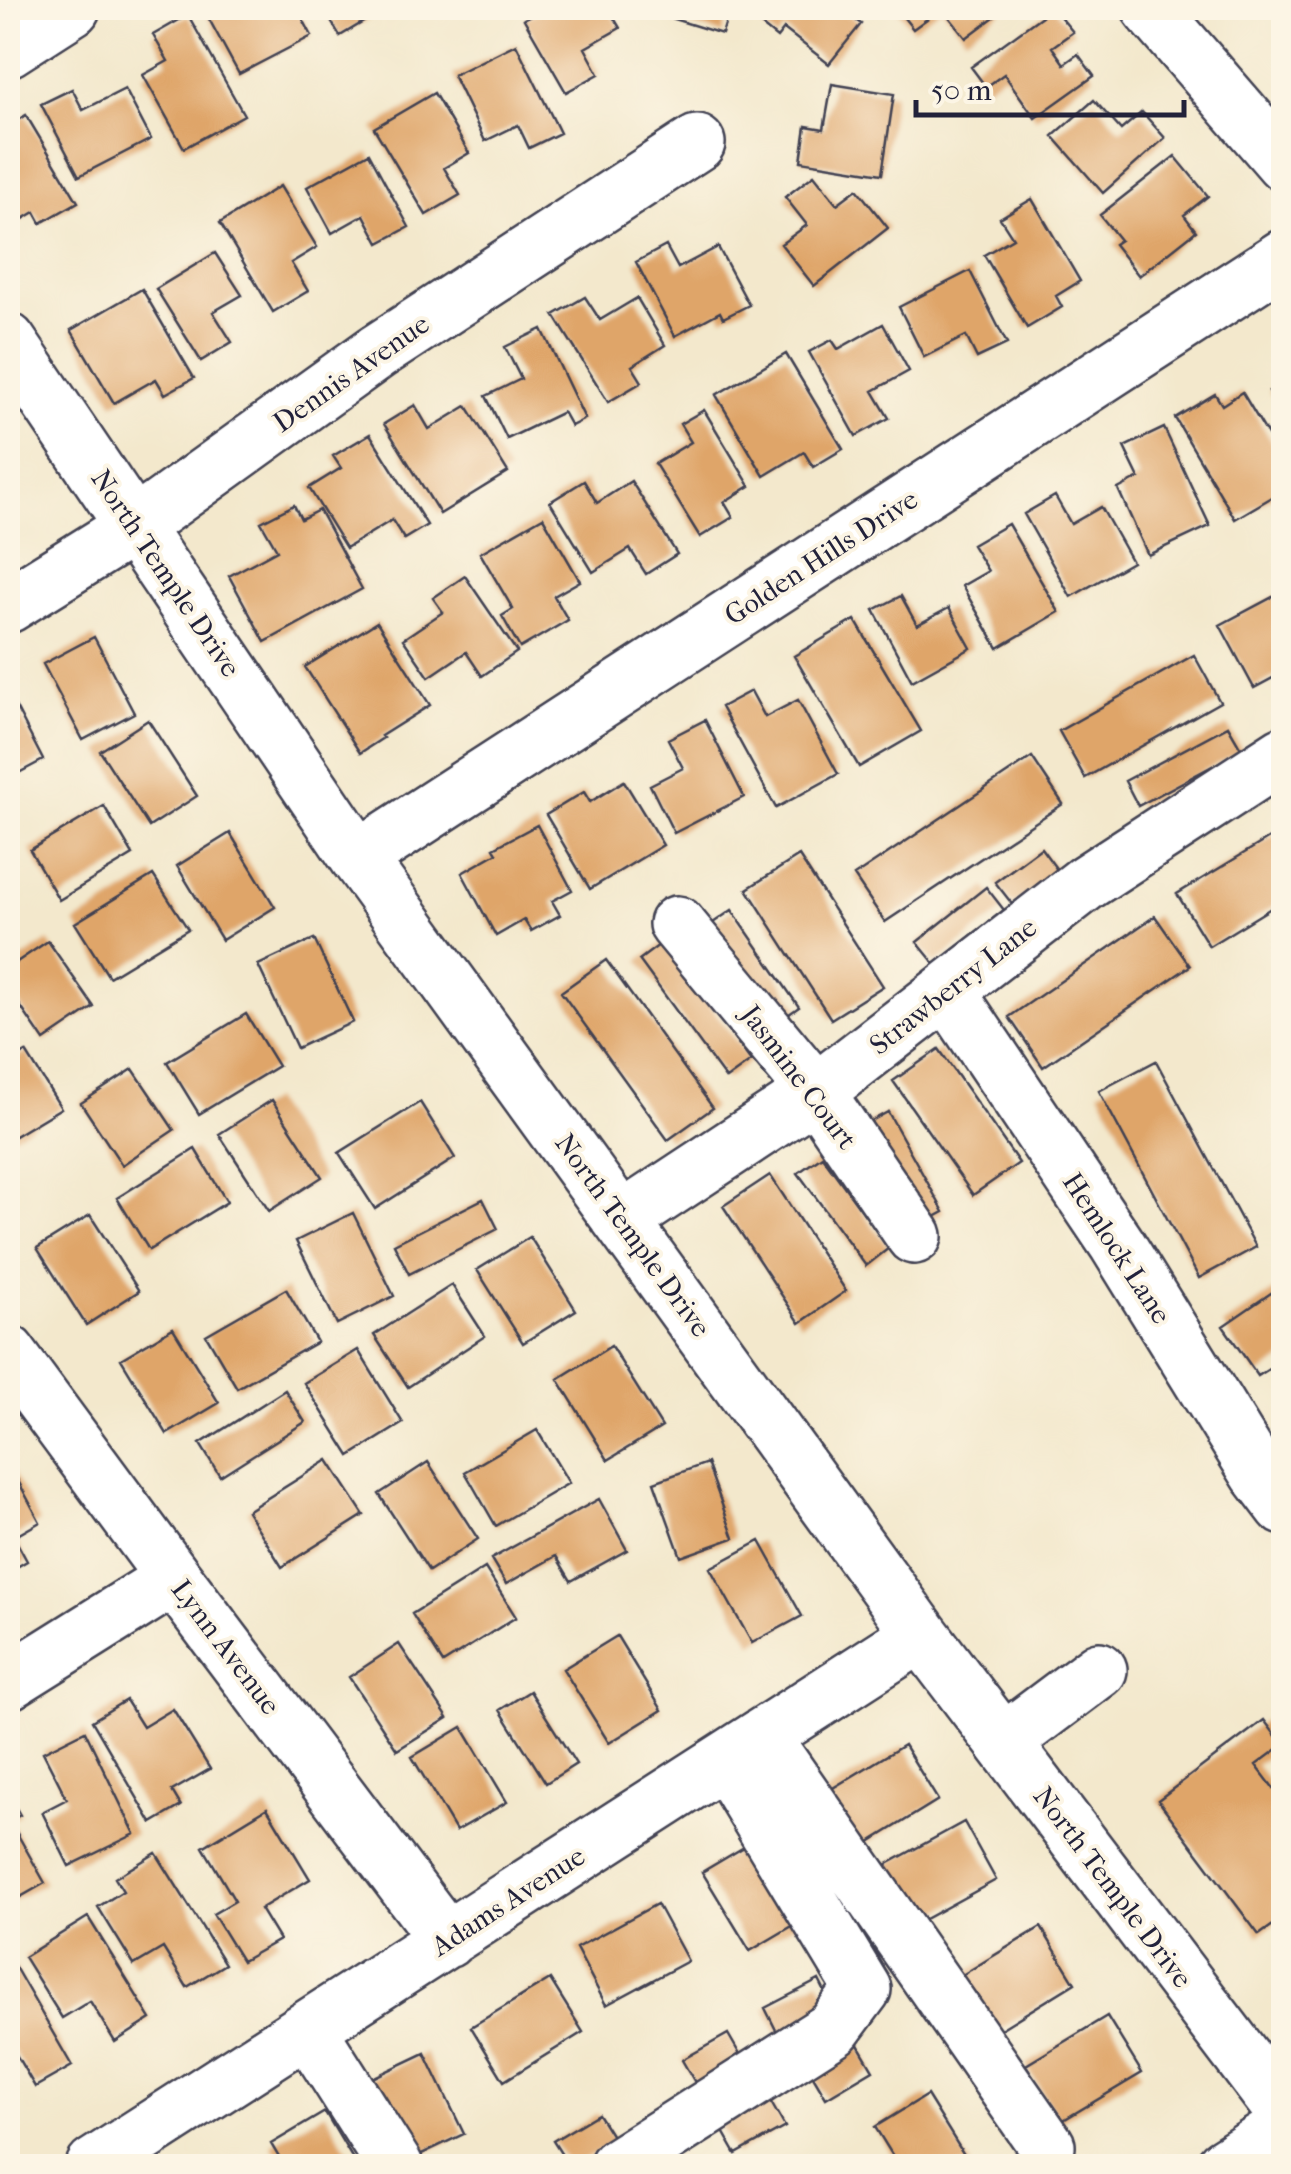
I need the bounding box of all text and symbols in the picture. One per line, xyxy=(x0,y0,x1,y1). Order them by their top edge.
scale bar xyxy=(916,55,1184,117)
text: 50 m xyxy=(931,73,992,108)
street label: Dennis Avenue xyxy=(267,307,435,439)
street label: North Temple Drive xyxy=(84,463,248,683)
street label: Golden Hills Drive xyxy=(718,482,924,632)
street label: Strawberry Lane xyxy=(863,910,1043,1061)
street label: Jasmine Court xyxy=(733,997,864,1155)
street label: North Temple Drive xyxy=(548,1127,718,1343)
street label: Hemlock Lane xyxy=(1056,1166,1178,1330)
street label: Lynn Avenue xyxy=(165,1573,287,1721)
street label: North Temple Drive xyxy=(1027,1780,1199,1994)
street label: Adams Avenue xyxy=(424,1839,591,1963)

